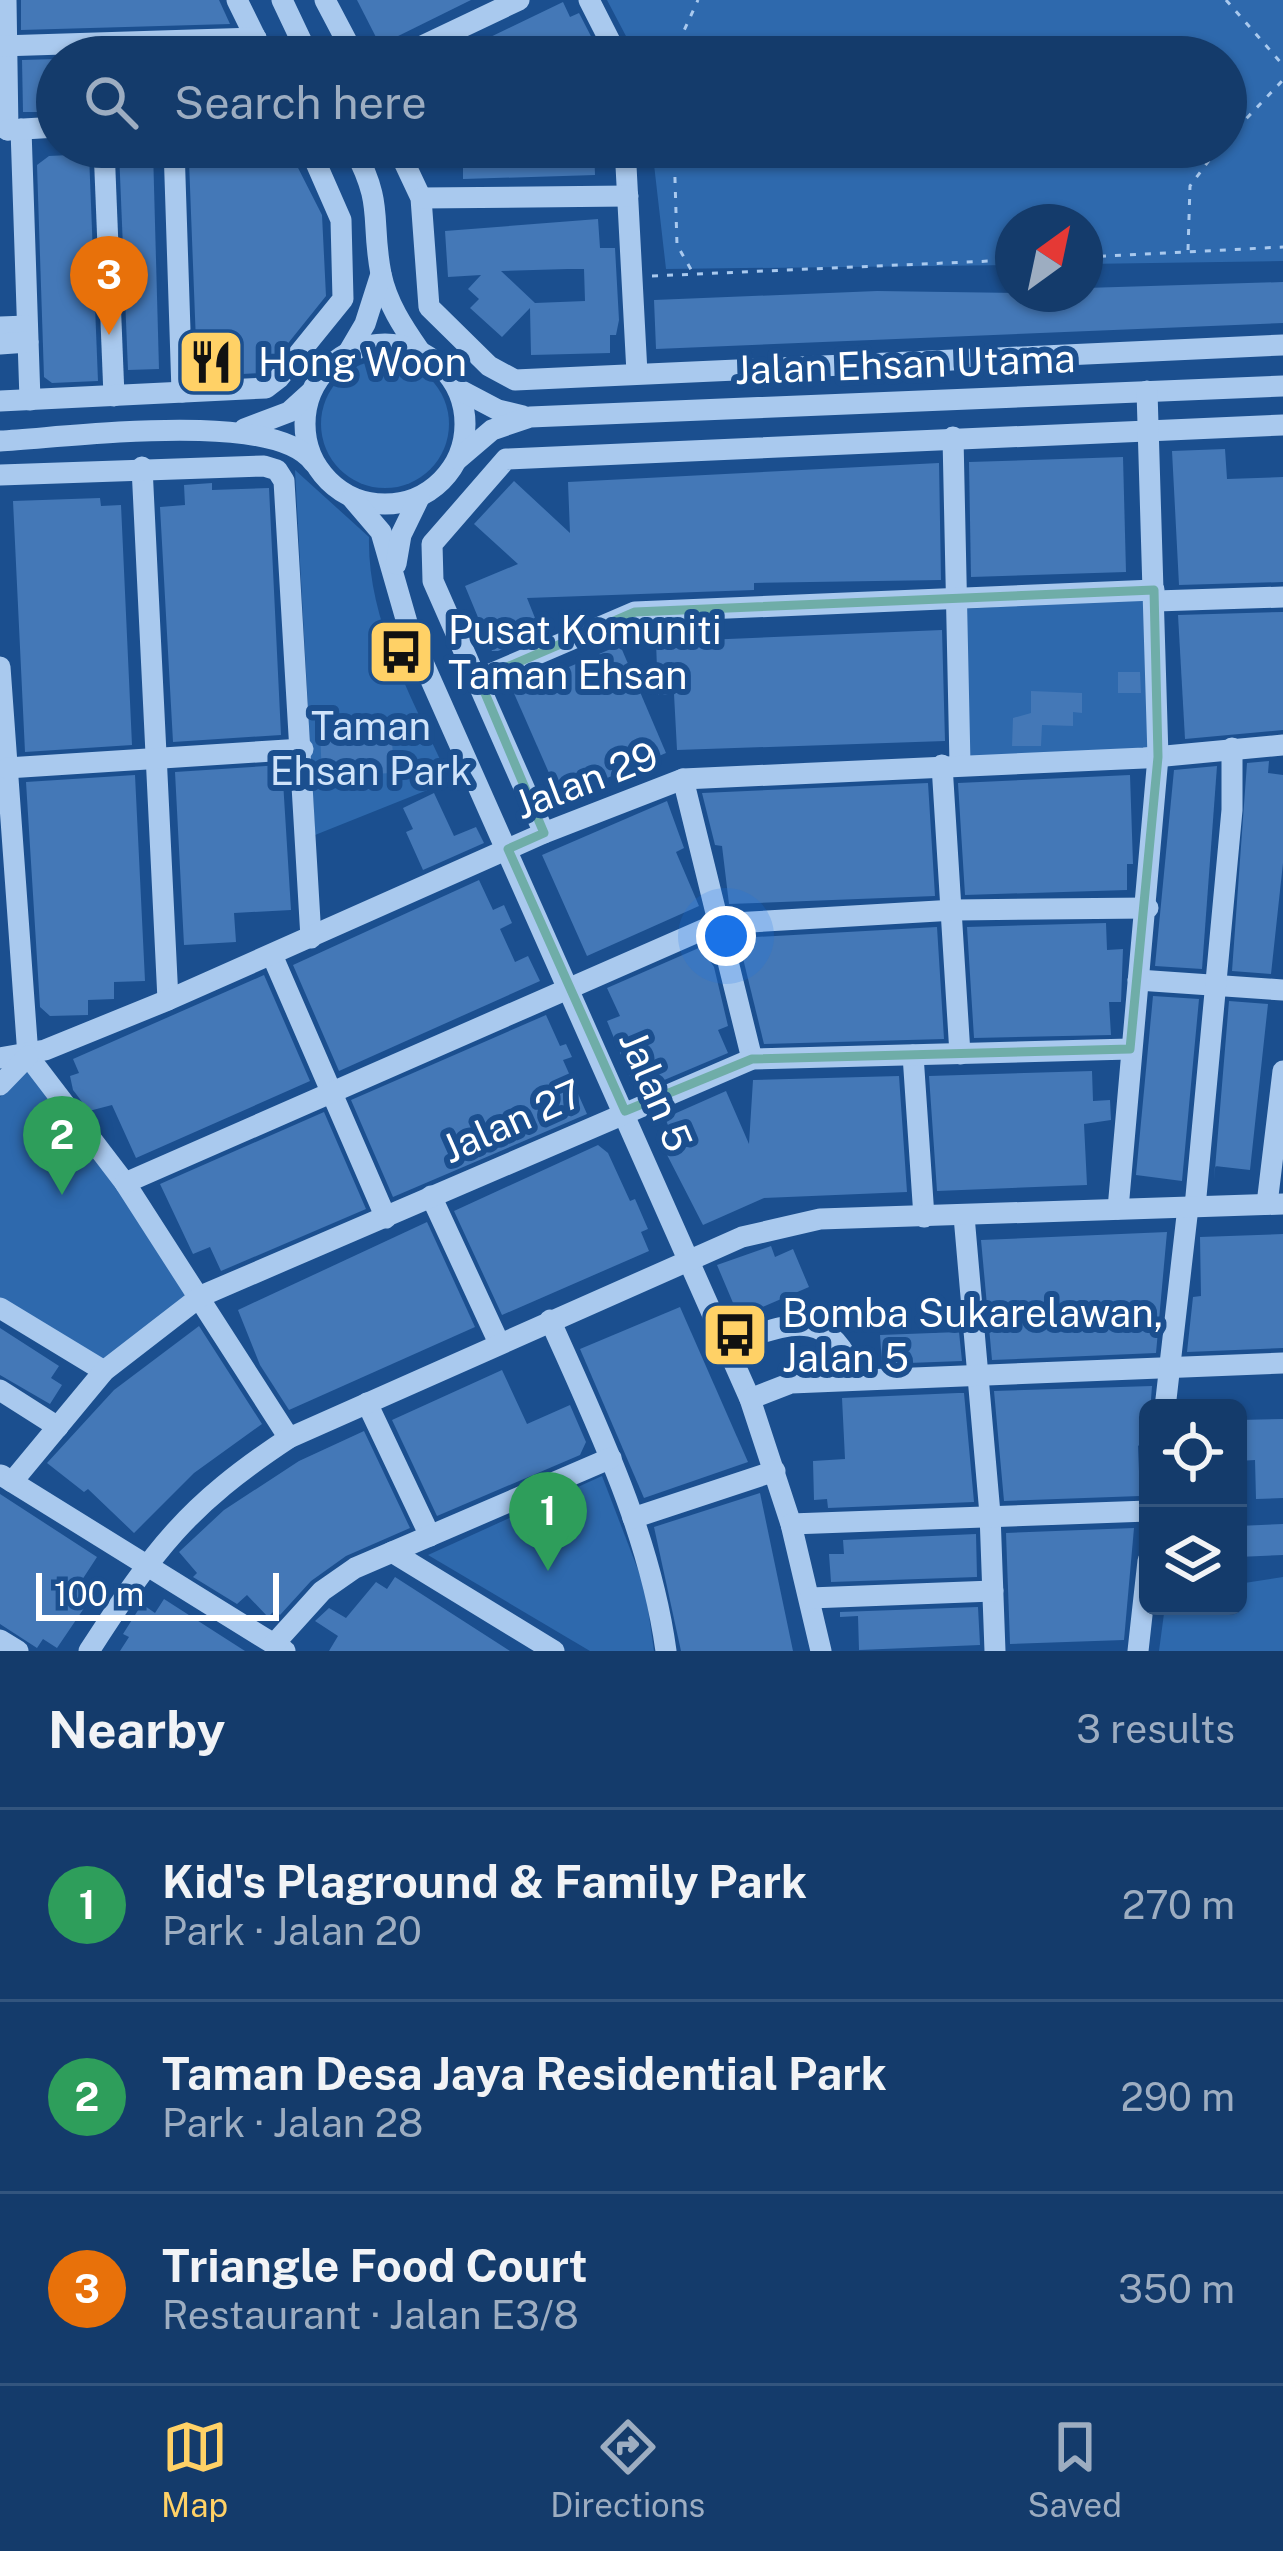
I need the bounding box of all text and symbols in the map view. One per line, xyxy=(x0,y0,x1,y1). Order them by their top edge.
search box xyxy=(36,36,1247,168)
icon: search xyxy=(78,69,144,135)
text: Search here xyxy=(174,76,427,129)
north arrow xyxy=(995,204,1103,312)
pin: 3 xyxy=(70,236,148,335)
restaurant icon: Hong Woon xyxy=(176,327,246,397)
street label: Jalan Ehsan Utama xyxy=(734,335,1076,393)
place label: Hong Woon xyxy=(258,339,467,385)
place label: Pusat Komuniti Taman Ehsan xyxy=(448,607,722,698)
bus stop icon: Pusat Komuniti Taman Ehsan xyxy=(366,617,436,687)
park label: Taman Ehsan Park xyxy=(270,703,472,794)
street label: Jalan 29 xyxy=(508,732,664,828)
your location xyxy=(696,906,756,966)
street label: Jalan 5 xyxy=(610,1024,702,1158)
street label: Jalan 27 xyxy=(435,1070,589,1172)
pin: 2 xyxy=(23,1096,101,1195)
place label: Bomba Sukarelawan, Jalan 5 xyxy=(782,1290,1163,1381)
bus stop icon: Bomba Sukarelawan, Jalan 5 xyxy=(700,1300,770,1370)
map controls xyxy=(1139,1399,1247,1615)
button: locate xyxy=(1139,1399,1247,1507)
pin: 1 xyxy=(509,1472,587,1571)
button: layers xyxy=(1139,1507,1247,1615)
scale bar xyxy=(36,1567,279,1620)
text: 100 m xyxy=(54,1575,144,1613)
text: Nearby xyxy=(48,1700,225,1759)
text: 3 results xyxy=(1076,1706,1235,1752)
text: Kid's Plaground & Family Park xyxy=(162,1855,807,1908)
text: 1 xyxy=(79,1882,95,1928)
text: 270 m xyxy=(1122,1882,1235,1928)
text: Park · Jalan 20 xyxy=(162,1908,422,1954)
text: Taman Desa Jaya Residential Park xyxy=(162,2047,887,2100)
text: 2 xyxy=(75,2074,99,2120)
text: 290 m xyxy=(1121,2074,1235,2120)
text: Park · Jalan 28 xyxy=(162,2100,423,2146)
text: Triangle Food Court xyxy=(162,2239,588,2292)
text: 3 xyxy=(74,2266,100,2312)
text: 350 m xyxy=(1118,2266,1235,2312)
text: Restaurant · Jalan E3/8 xyxy=(162,2292,579,2338)
tab: Map xyxy=(161,2414,228,2524)
tab: Directions xyxy=(550,2414,705,2524)
tab: Saved xyxy=(1028,2414,1122,2524)

